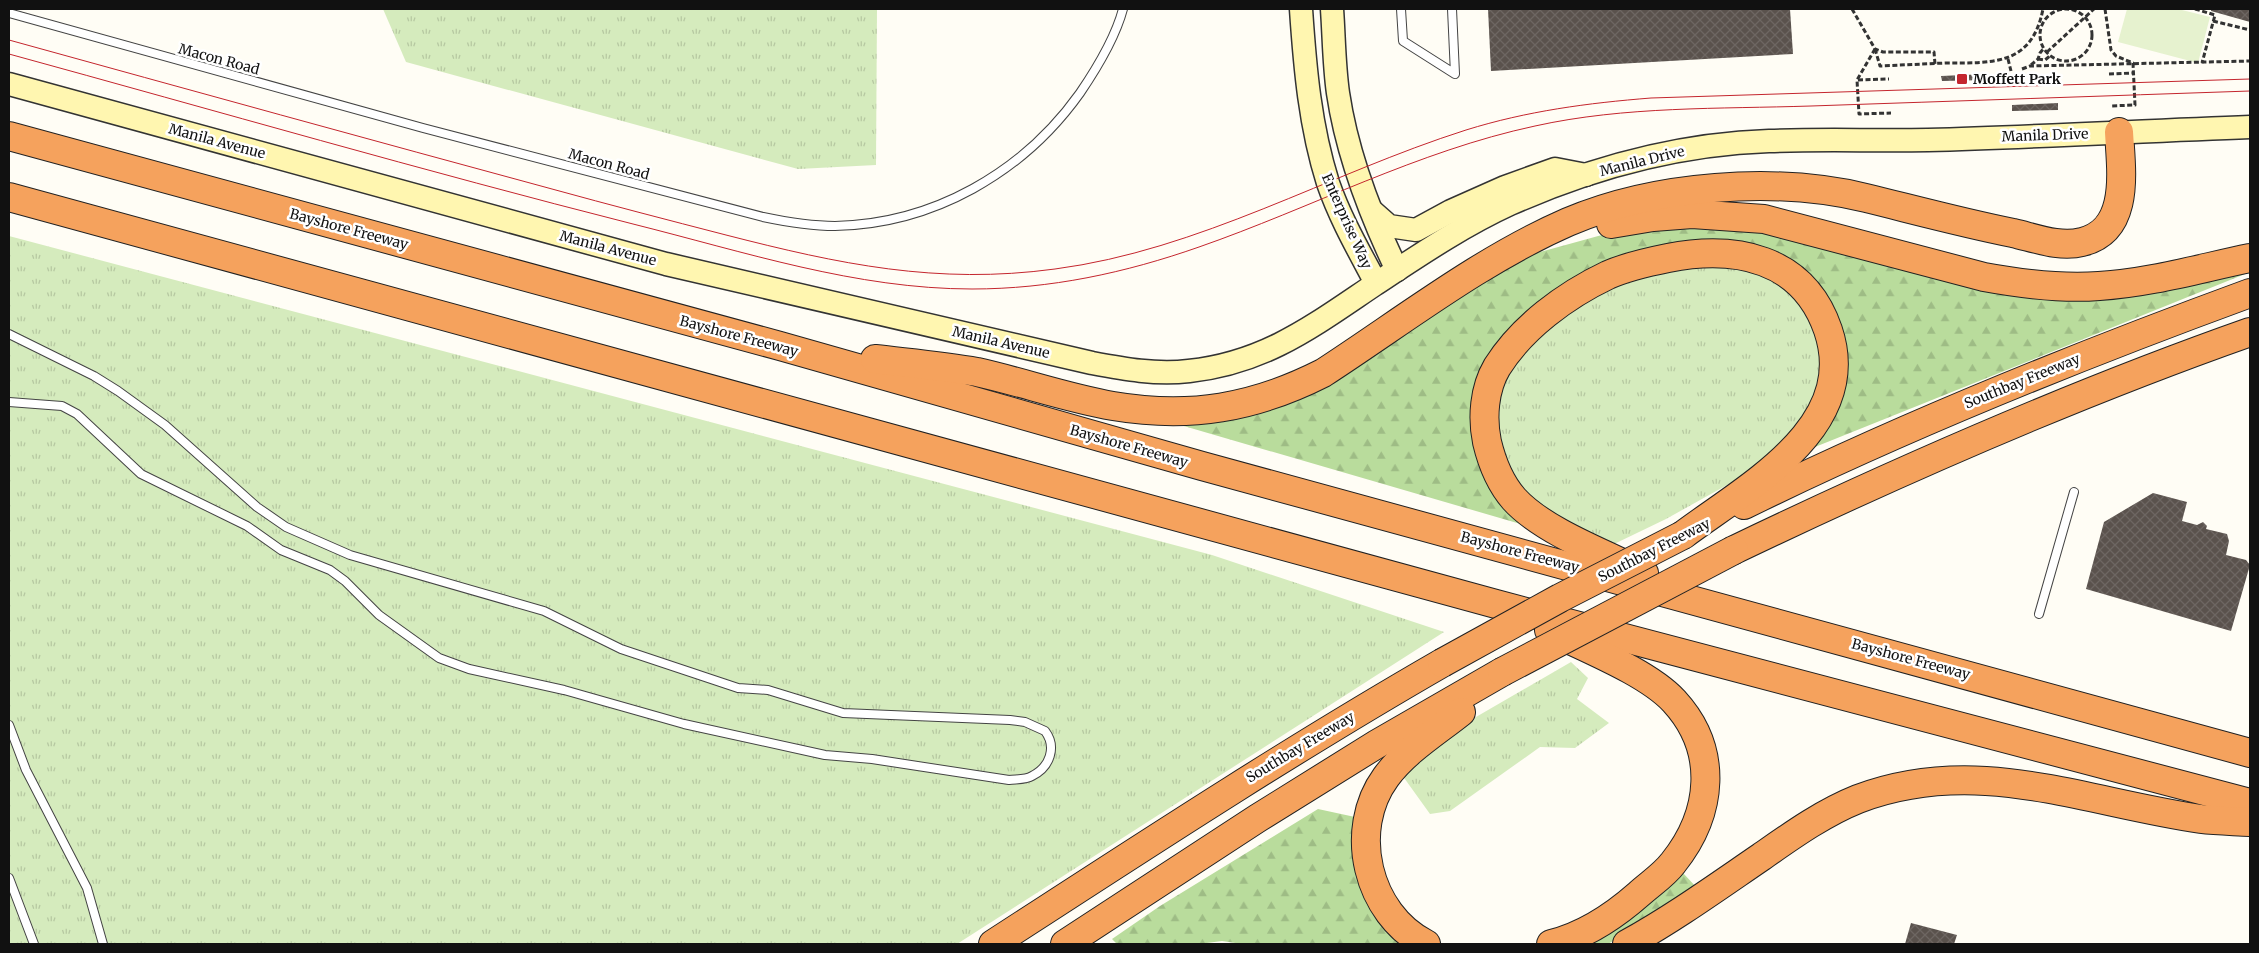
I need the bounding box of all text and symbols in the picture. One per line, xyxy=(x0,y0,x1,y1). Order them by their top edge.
street label: Macon Road xyxy=(177,40,262,79)
place label: Moffett Park xyxy=(1973,70,2062,88)
marker: Moffett Park xyxy=(1955,72,1969,86)
street label: Manila Avenue xyxy=(167,119,267,163)
street label: Manila Drive xyxy=(2001,124,2089,146)
street label: Manila Drive xyxy=(1598,142,1686,180)
street label: Macon Road xyxy=(567,145,652,184)
street label: Enterprise Way xyxy=(1318,171,1376,272)
street label: Bayshore Freeway xyxy=(288,205,411,254)
street label: Manila Avenue xyxy=(558,226,658,270)
street label: Bayshore Freeway xyxy=(678,312,801,361)
street label: Manila Avenue xyxy=(951,322,1051,362)
street label: Southbay Freeway xyxy=(1961,349,2083,412)
street label: Bayshore Freeway xyxy=(1068,421,1191,472)
street label: Southbay Freeway xyxy=(1595,514,1714,586)
street label: Bayshore Freeway xyxy=(1459,528,1582,577)
street label: Bayshore Freeway xyxy=(1850,635,1973,684)
street label: Southbay Freeway xyxy=(1243,707,1358,786)

